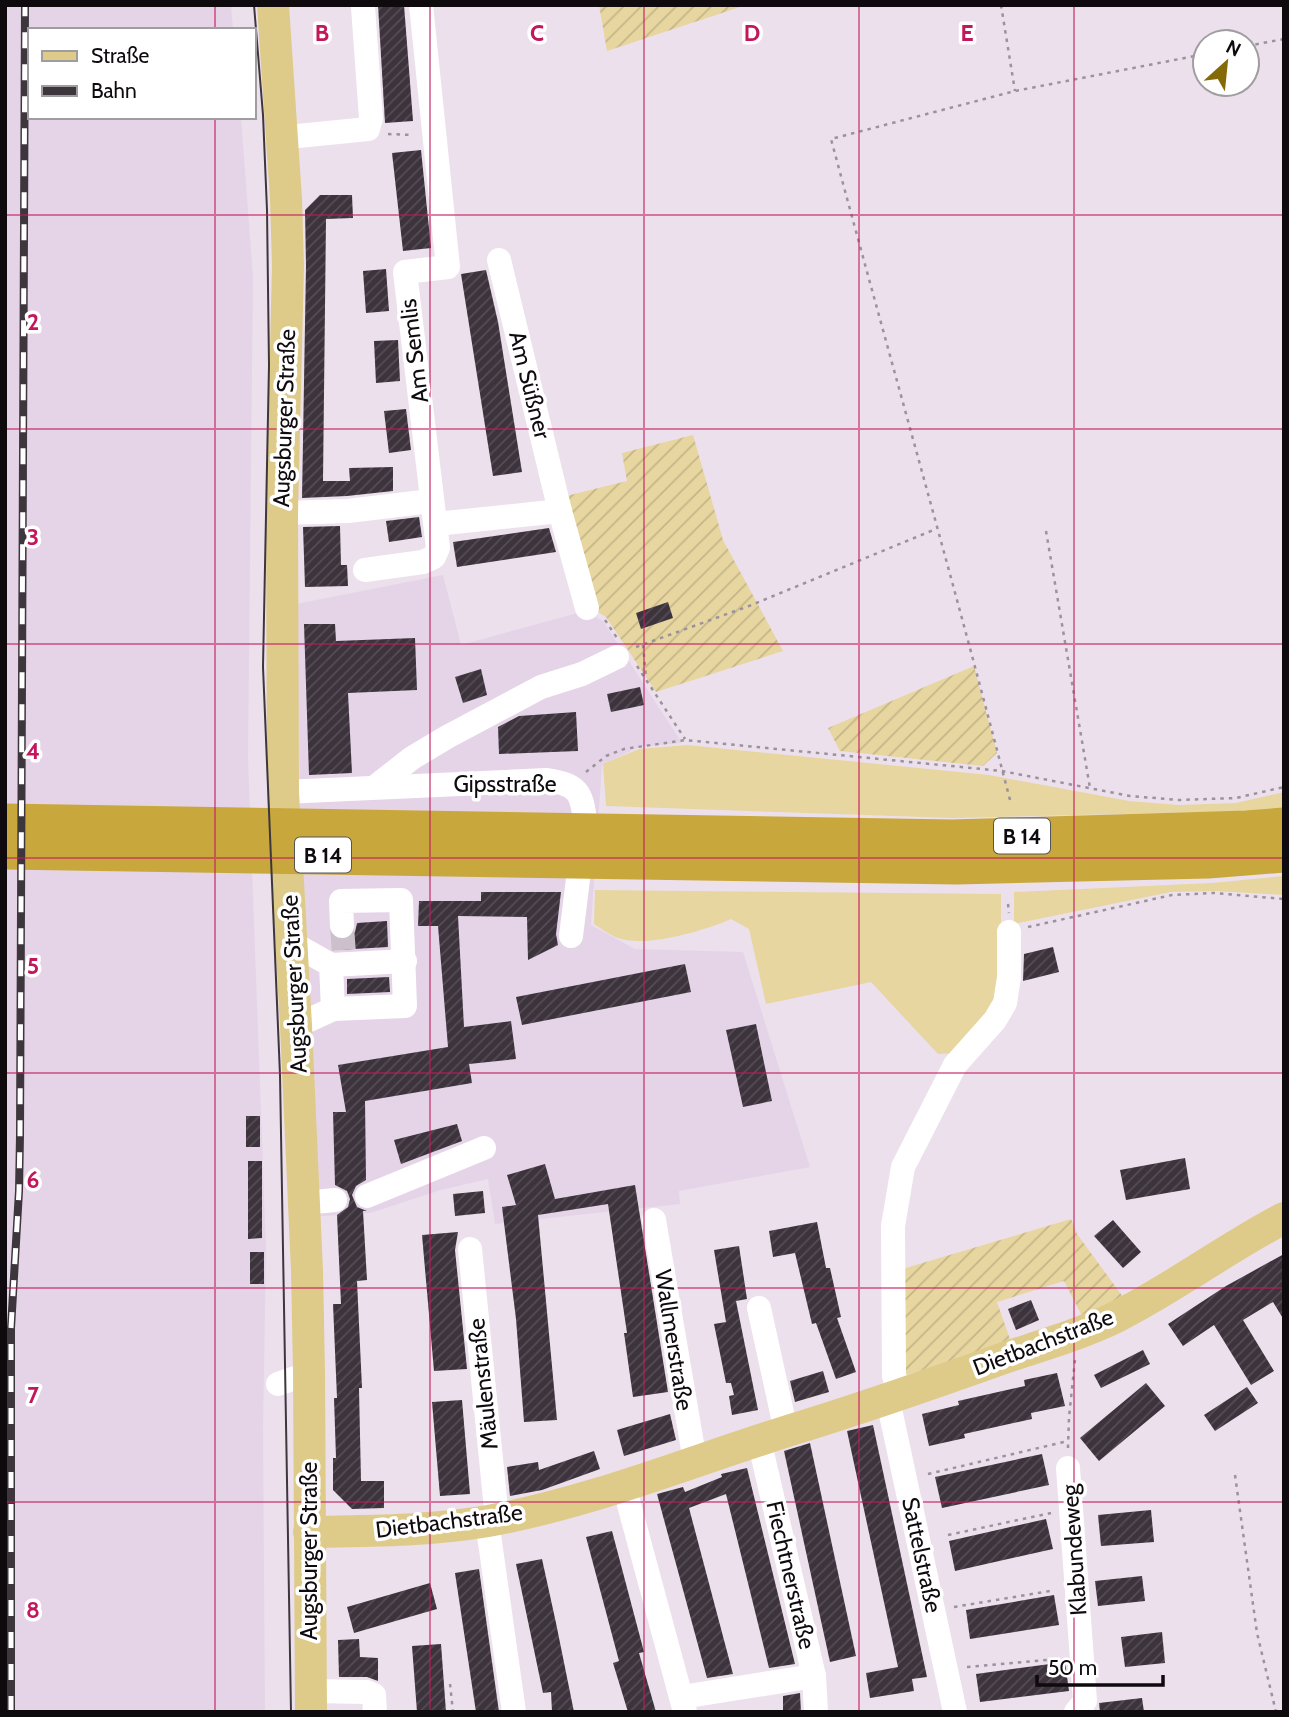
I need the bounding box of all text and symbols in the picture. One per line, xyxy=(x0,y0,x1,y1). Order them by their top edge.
text: B xyxy=(315,19,329,47)
text: C xyxy=(530,19,544,47)
text: D xyxy=(744,19,760,47)
text: E xyxy=(960,19,974,47)
legend xyxy=(28,28,256,119)
north arrow xyxy=(1191,28,1261,98)
text: N xyxy=(1222,35,1245,62)
text: Straße xyxy=(91,43,150,68)
text: Bahn xyxy=(91,78,137,103)
street label: Am Semlis xyxy=(394,297,434,405)
text: 2 xyxy=(27,308,39,336)
street label: Augsburger Straße xyxy=(267,328,301,508)
street label: Am Süßner xyxy=(503,328,557,442)
text: 3 xyxy=(27,523,39,551)
text: 4 xyxy=(26,737,40,765)
street label: Gipsstraße xyxy=(454,770,557,798)
road number: B 14 xyxy=(994,818,1050,854)
road number: B 14 xyxy=(295,838,351,872)
street label: Augsburger Straße xyxy=(275,894,313,1074)
text: 5 xyxy=(27,952,39,980)
text: 6 xyxy=(27,1166,39,1194)
street label: Wallmerstraße xyxy=(649,1268,699,1413)
street label: Dietbachstraße xyxy=(969,1302,1117,1382)
street label: Mäulenstraße xyxy=(462,1317,504,1451)
text: 7 xyxy=(27,1381,39,1409)
street label: Augsburger Straße xyxy=(295,1462,323,1640)
street label: Klabundeweg xyxy=(1055,1483,1093,1617)
street label: Sattelstraße xyxy=(896,1495,948,1615)
street label: Dietbachstraße xyxy=(374,1498,524,1544)
street label: Fiechtnerstraße xyxy=(760,1498,822,1652)
text: 8 xyxy=(26,1596,40,1624)
scale bar xyxy=(1037,1644,1163,1688)
text: 50 m xyxy=(1048,1655,1097,1680)

